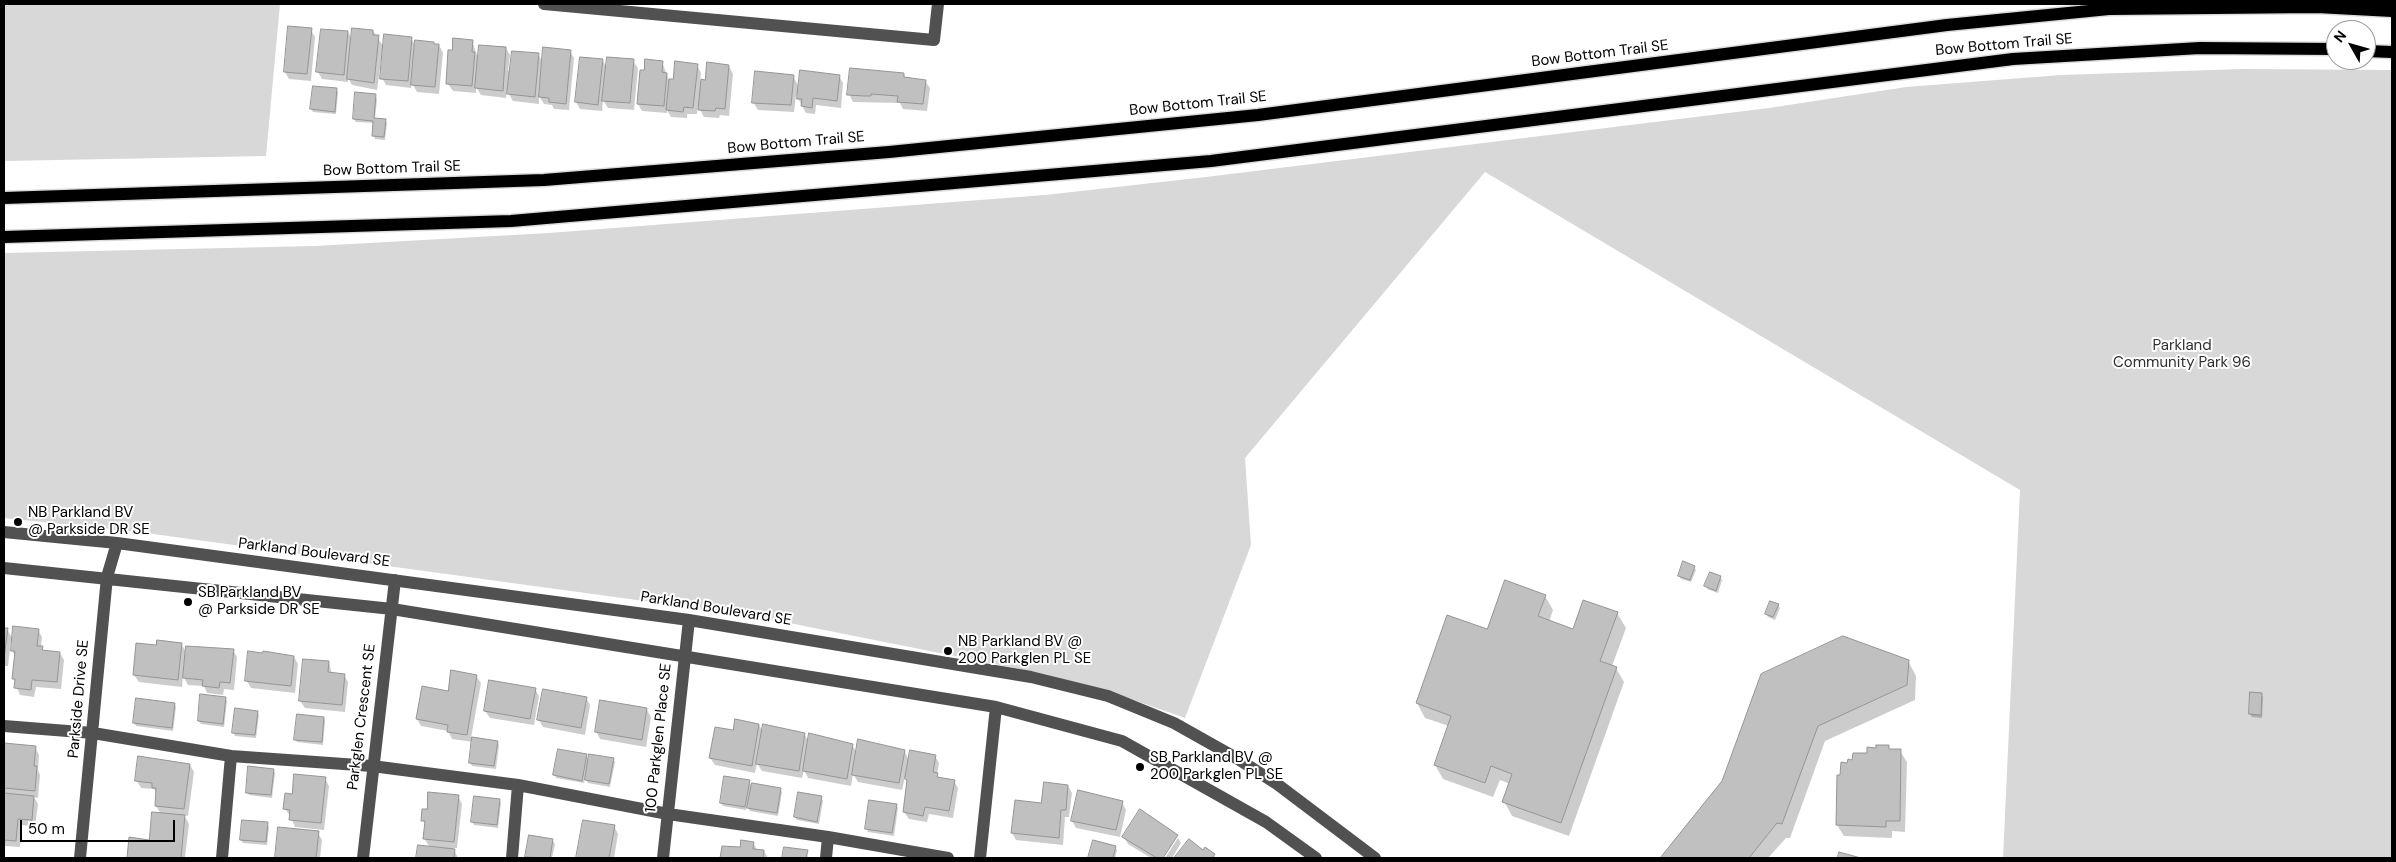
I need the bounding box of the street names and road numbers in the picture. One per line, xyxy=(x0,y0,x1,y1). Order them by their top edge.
street label: Bow Bottom Trail SE xyxy=(1935,30,2073,60)
street label: Bow Bottom Trail SE xyxy=(1530,37,1670,71)
street label: Bow Bottom Trail SE xyxy=(1128,88,1268,120)
street label: Bow Bottom Trail SE xyxy=(727,128,865,158)
street label: Bow Bottom Trail SE xyxy=(323,158,461,180)
street label: Parkland Boulevard SE xyxy=(237,535,391,571)
street label: Parkland Boulevard SE xyxy=(639,588,793,630)
street label: Parkside Drive SE xyxy=(65,639,93,759)
street label: Parkglen Crescent SE xyxy=(344,643,380,791)
street label: 100 Parkglen Place SE xyxy=(642,662,676,814)

